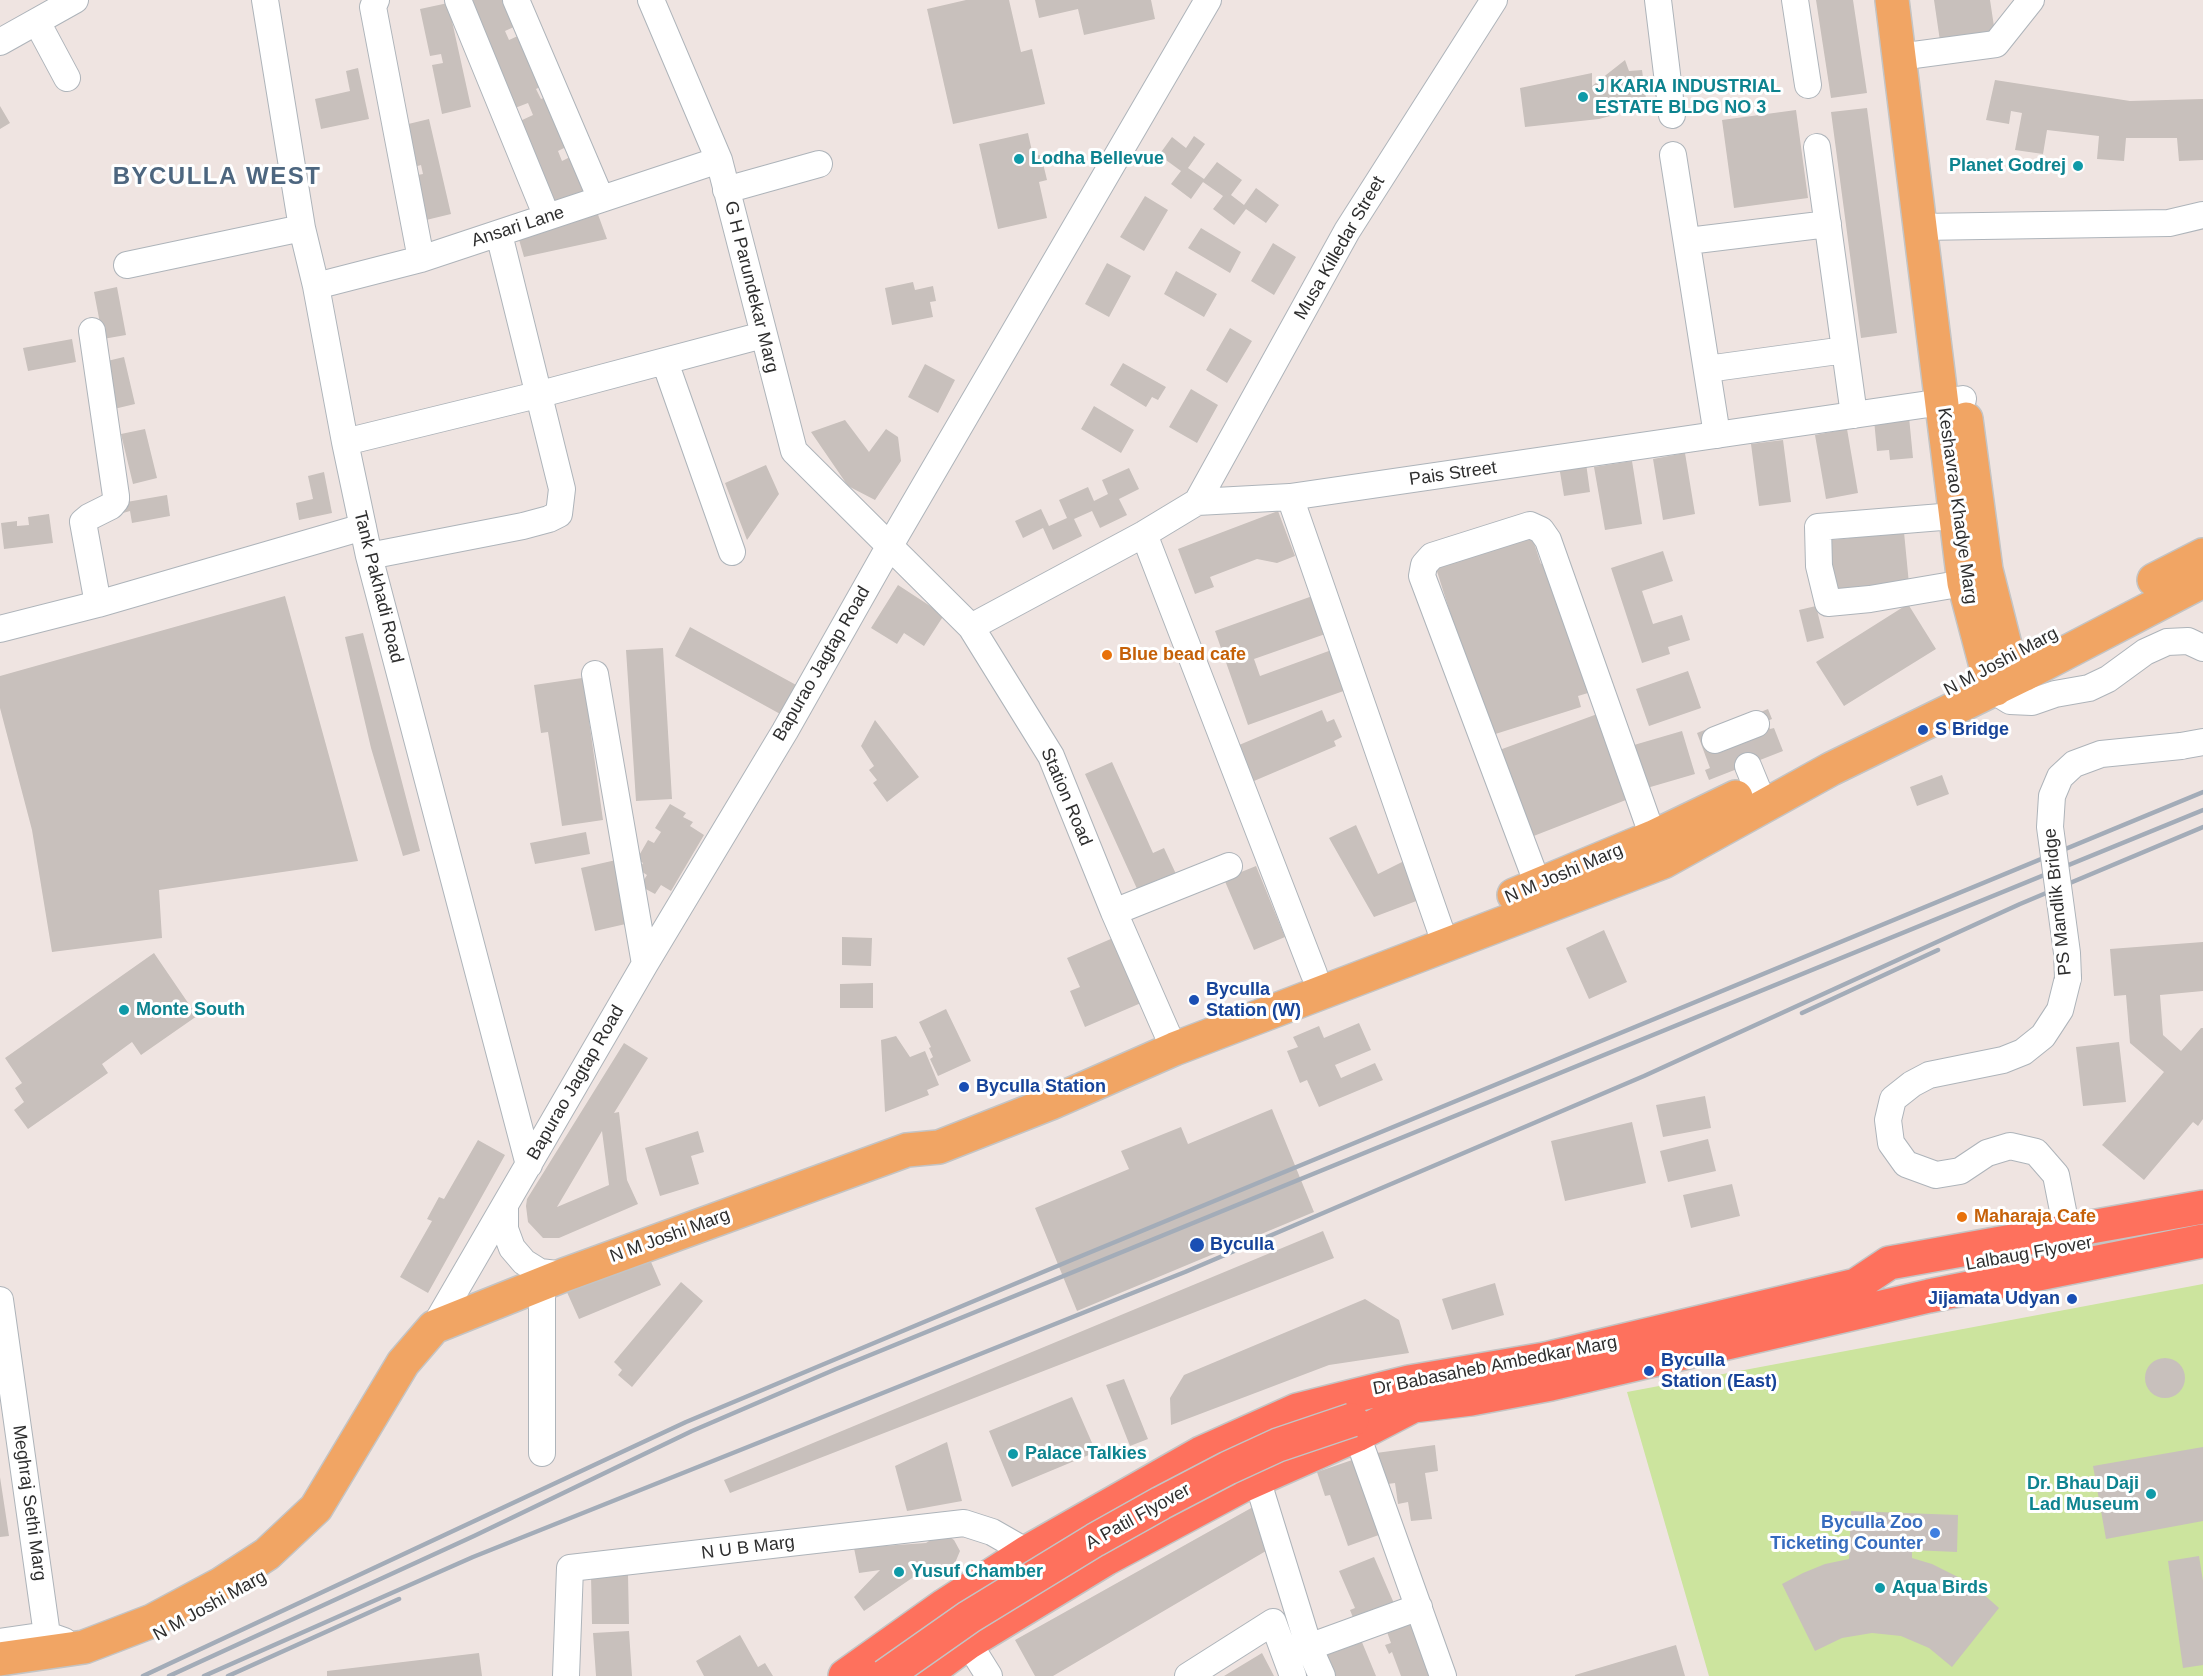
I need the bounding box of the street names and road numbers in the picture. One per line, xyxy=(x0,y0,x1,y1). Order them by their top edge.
street label: Musa Killedar Street xyxy=(1290,172,1390,324)
street label: G H Parundekar Marg xyxy=(719,199,783,375)
street label: Ansari Lane xyxy=(469,202,567,252)
street label: Keshavrao Khadye Marg xyxy=(1933,406,1981,606)
street label: Pais Street xyxy=(1408,457,1498,491)
street label: Tank Pakhadi Road xyxy=(349,509,407,665)
street label: Bapurao Jagtap Road xyxy=(769,583,875,745)
street label: N M Joshi Marg xyxy=(1940,623,2062,701)
street label: Station Road xyxy=(1036,745,1096,849)
street label: PS Mandlik Bridge xyxy=(2040,827,2076,977)
street label: N M Joshi Marg xyxy=(1502,839,1626,909)
street label: Bapurao Jagtap Road xyxy=(523,1002,629,1164)
street label: N M Joshi Marg xyxy=(607,1204,733,1268)
street label: Lalbaug Flyover xyxy=(1964,1232,2094,1276)
street label: Dr Babasaheb Ambedkar Marg xyxy=(1371,1332,1619,1400)
street label: Meghraj Sethi Marg xyxy=(7,1424,51,1582)
street label: A Patil Flyover xyxy=(1082,1479,1194,1555)
street label: N U B Marg xyxy=(700,1532,796,1564)
street label: N M Joshi Marg xyxy=(150,1566,270,1646)

